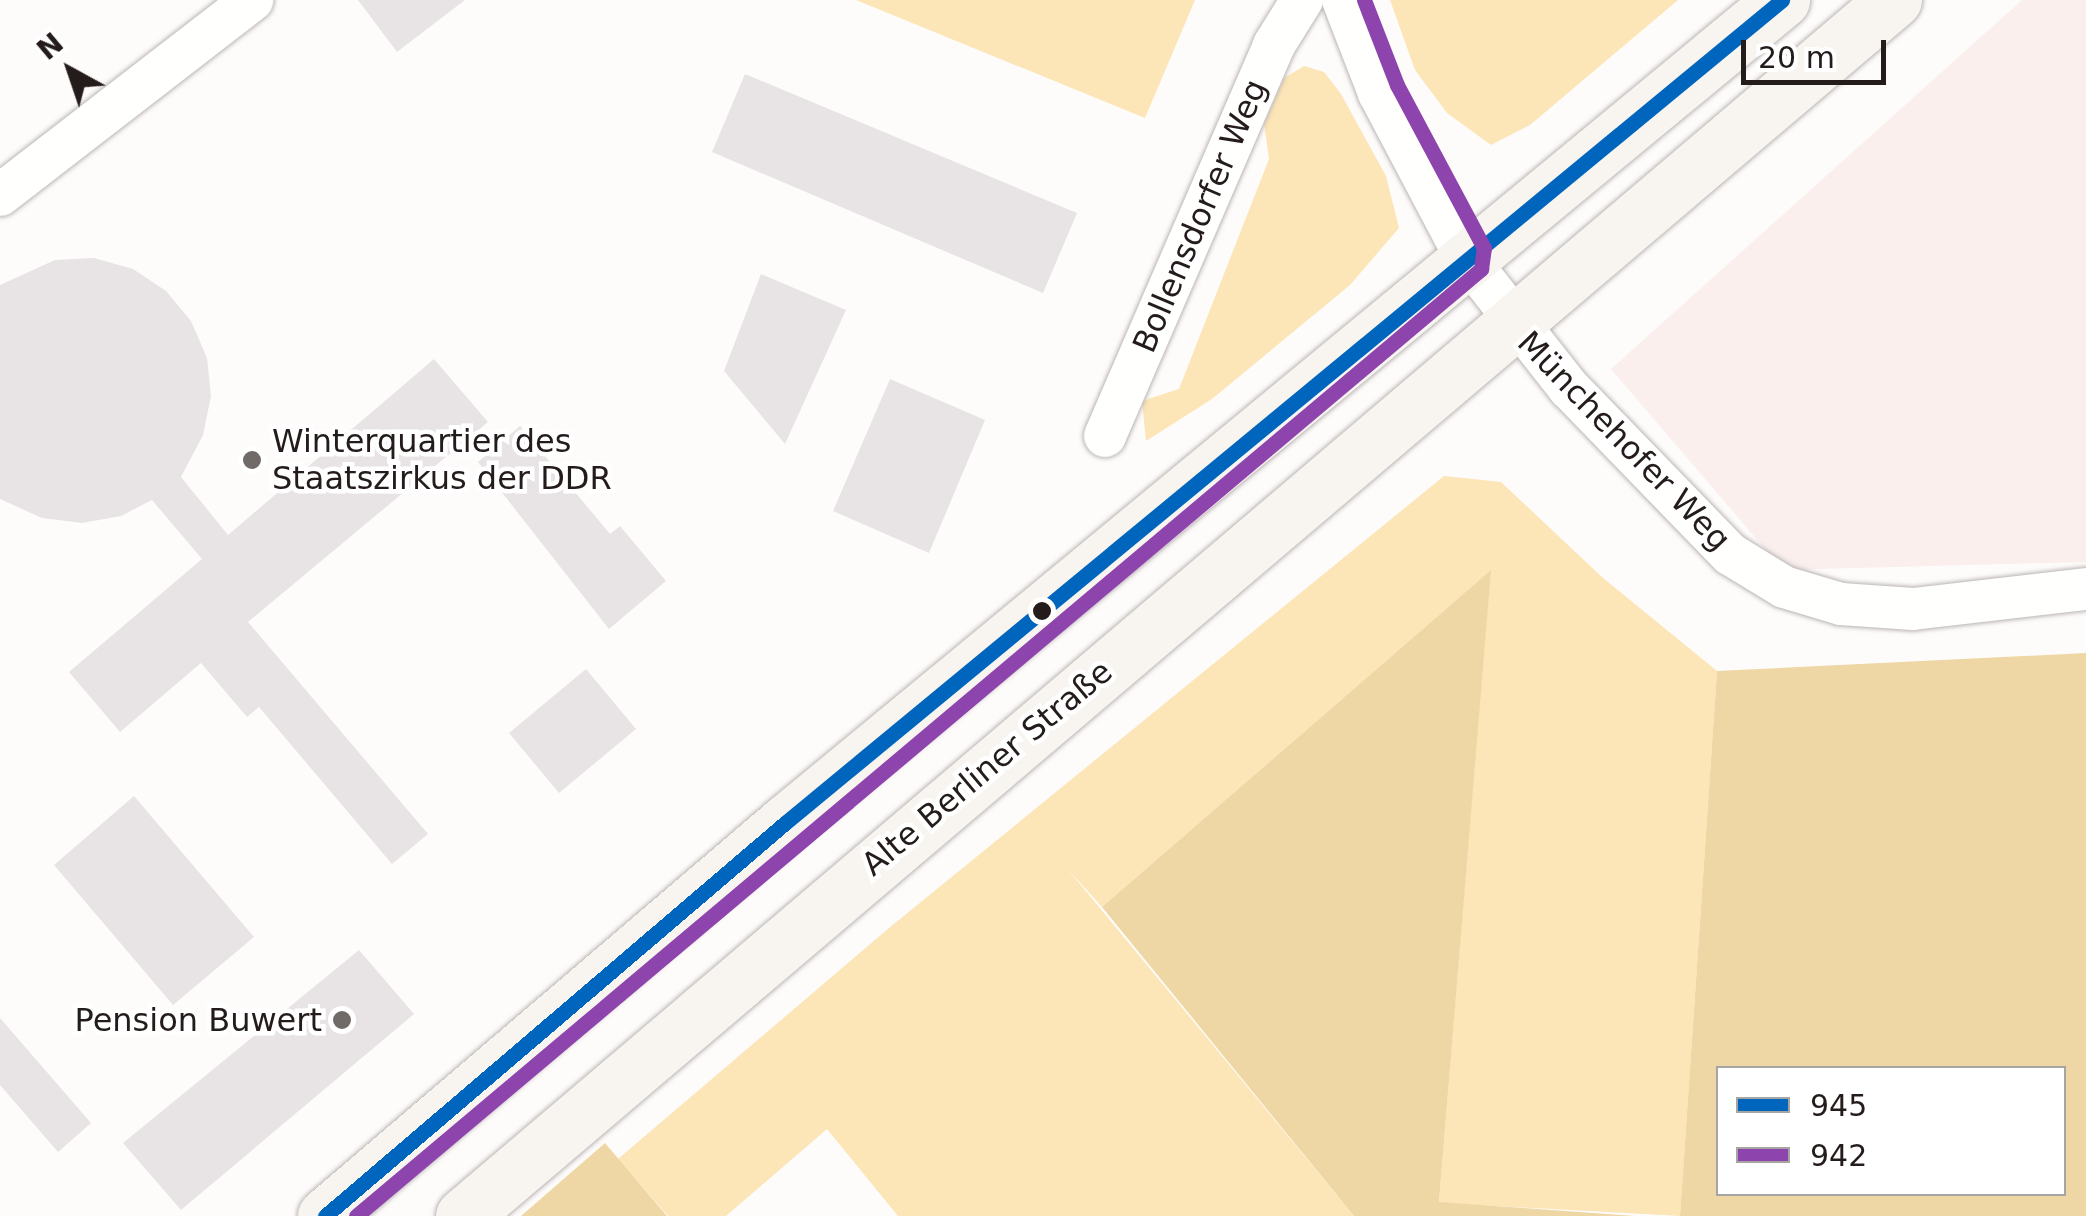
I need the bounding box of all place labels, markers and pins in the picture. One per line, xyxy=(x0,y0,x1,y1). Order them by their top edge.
place label: Winterquartier des Staatszirkus der DDR xyxy=(272,423,612,498)
marker: Winterquartier des Staatszirkus der DDR xyxy=(241,449,263,471)
unlabelled marker xyxy=(1032,601,1052,621)
place label: Pension Buwert xyxy=(74,1001,322,1039)
marker: Pension Buwert xyxy=(331,1009,353,1031)

